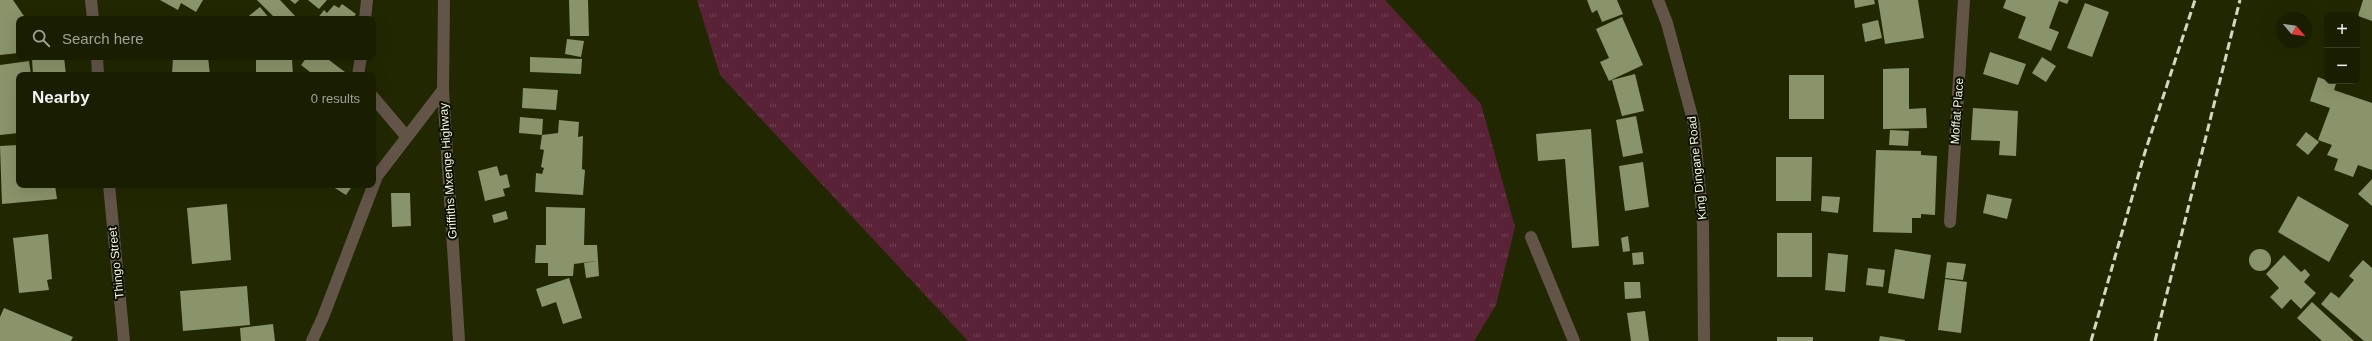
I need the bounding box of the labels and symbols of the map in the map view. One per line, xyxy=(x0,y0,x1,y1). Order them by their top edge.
north arrow xyxy=(2276,12,2312,48)
street label: Moffat Place xyxy=(1948,77,1966,145)
street label: Griffiths Mxenge Highway xyxy=(436,102,460,240)
street label: King Dingane Road xyxy=(1685,116,1709,220)
street label: Thingo Street xyxy=(105,226,127,300)

